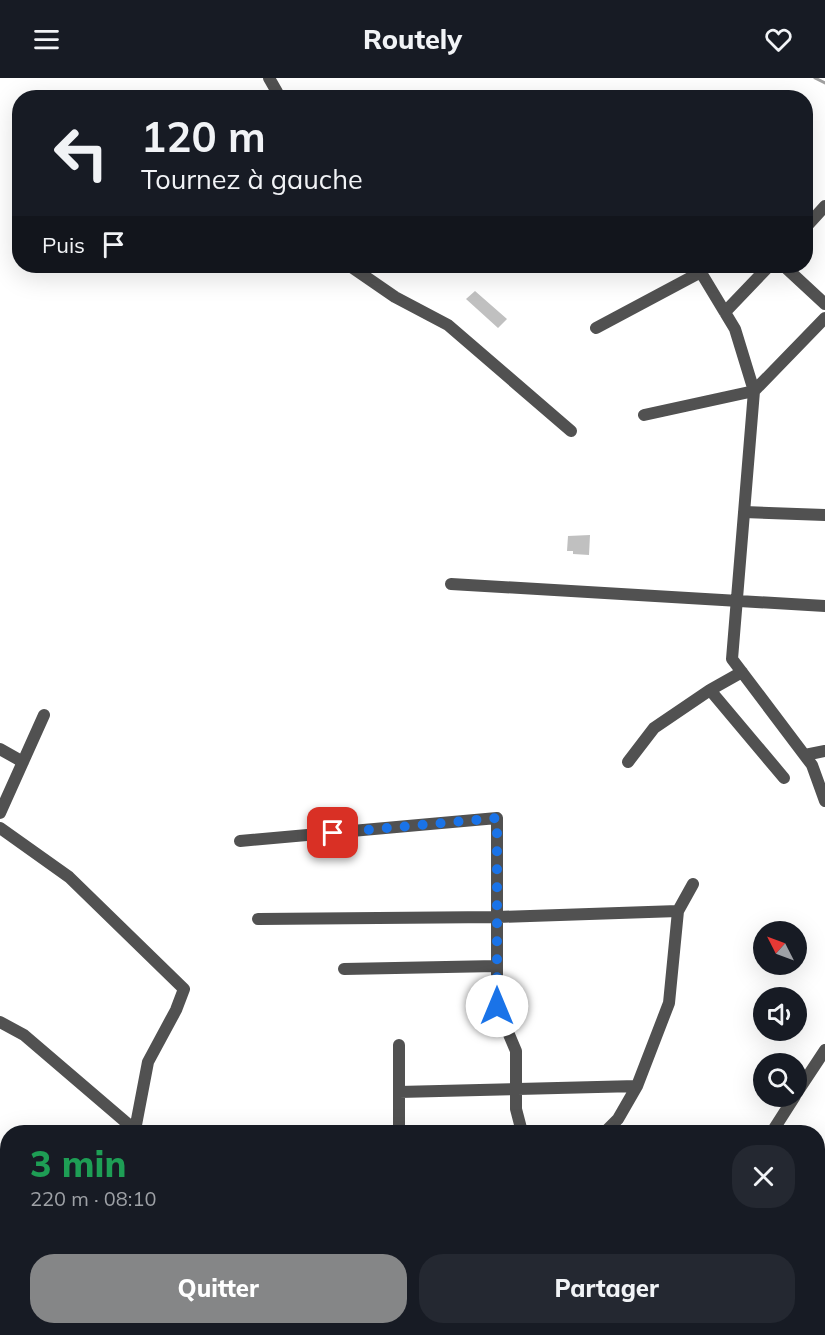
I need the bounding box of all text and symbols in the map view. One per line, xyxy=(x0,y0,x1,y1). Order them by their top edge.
text: Routely xyxy=(363,22,462,56)
icon: menu xyxy=(30,23,63,56)
icon: heart xyxy=(762,23,795,56)
text: 120 m xyxy=(141,110,266,163)
icon: left xyxy=(42,114,120,192)
text: Tournez à gauche xyxy=(141,162,363,196)
icon: arrive xyxy=(97,228,130,261)
text: Puis xyxy=(42,231,85,259)
pin xyxy=(307,807,358,858)
icon: arrive xyxy=(316,816,349,849)
north arrow xyxy=(753,921,807,975)
map controls xyxy=(753,921,807,1107)
position arrow xyxy=(465,974,529,1038)
button: sound xyxy=(753,987,807,1041)
button: search xyxy=(753,1053,807,1107)
text: 3 min xyxy=(30,1141,126,1186)
button: close xyxy=(732,1145,795,1208)
text: 220 m · 08:10 xyxy=(30,1186,156,1211)
button: Quitter xyxy=(30,1254,407,1323)
button: Partager xyxy=(419,1254,795,1323)

